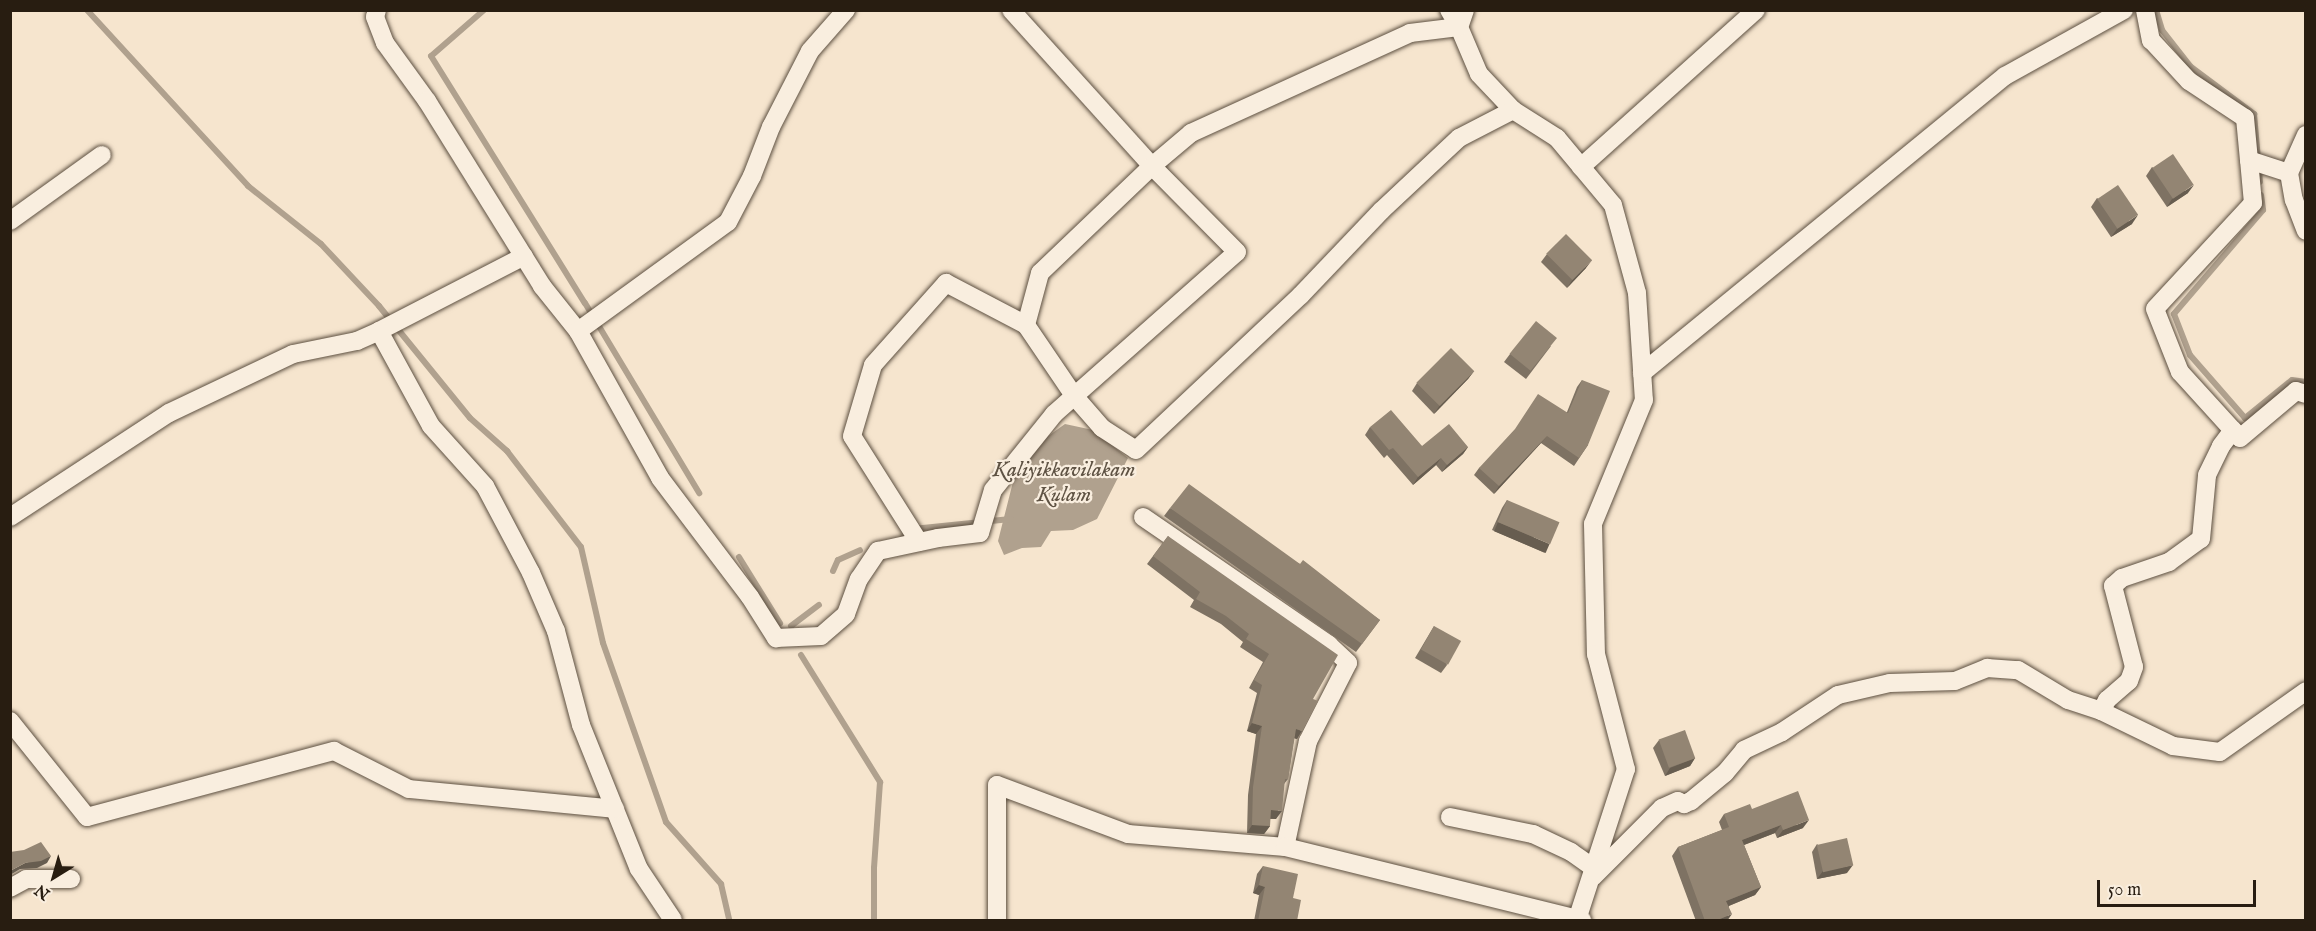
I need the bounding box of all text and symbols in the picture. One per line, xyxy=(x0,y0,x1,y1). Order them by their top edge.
water label: Kaliyikkavilakam Kulam xyxy=(993,457,1135,508)
north arrow xyxy=(24,847,84,907)
scale bar xyxy=(2100,868,2259,906)
text: N xyxy=(32,879,55,904)
text: 50 m xyxy=(2108,879,2141,902)

